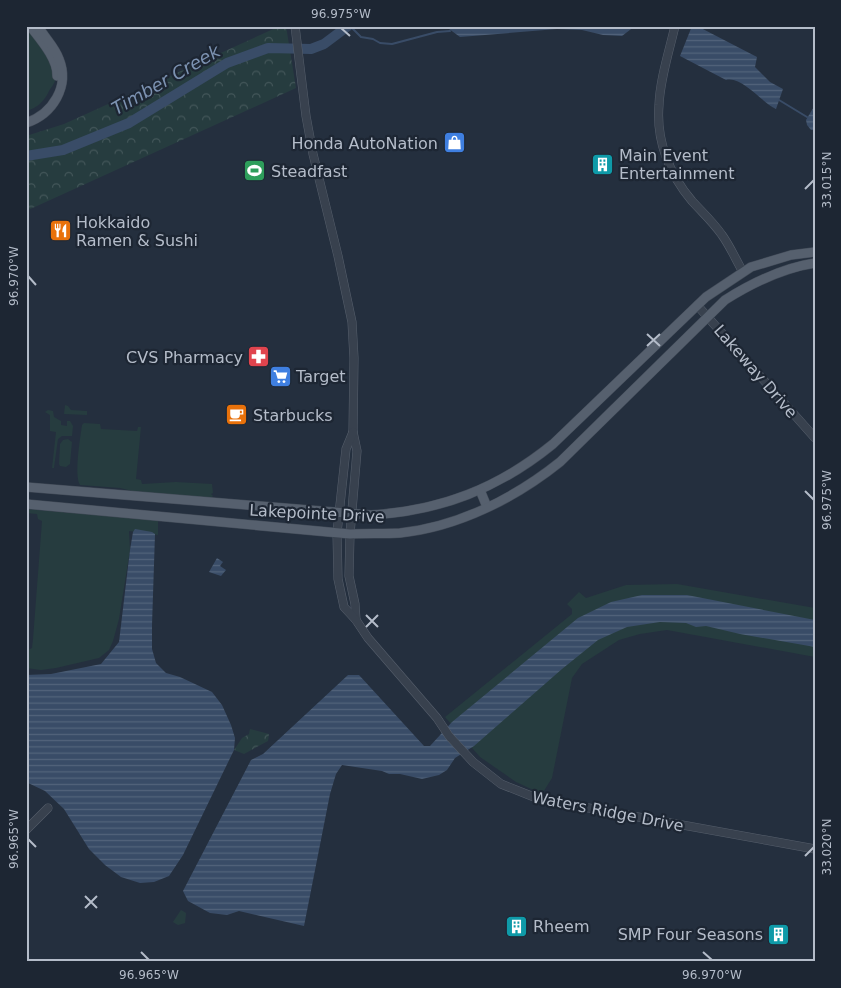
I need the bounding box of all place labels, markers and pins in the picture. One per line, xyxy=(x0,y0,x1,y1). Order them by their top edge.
shop icon: Honda AutoNation xyxy=(442,131,466,155)
place label: Honda AutoNation xyxy=(291,134,438,153)
place label: Main Event Entertainment xyxy=(619,146,734,183)
building icon: Main Event Entertainment xyxy=(591,152,615,176)
sports icon: Steadfast xyxy=(243,159,267,183)
place label: Steadfast xyxy=(271,162,347,181)
place label: Hokkaido Ramen & Sushi xyxy=(76,213,198,250)
restaurant icon: Hokkaido Ramen & Sushi xyxy=(48,219,72,243)
pharmacy icon: CVS Pharmacy xyxy=(247,345,271,369)
place label: CVS Pharmacy xyxy=(126,348,243,367)
supermarket icon: Target xyxy=(268,364,292,388)
place label: Target xyxy=(295,367,346,386)
cafe icon: Starbucks xyxy=(225,403,249,427)
place label: Starbucks xyxy=(253,406,333,425)
building icon: Rheem xyxy=(505,914,529,938)
place label: Rheem xyxy=(533,917,590,936)
building icon: SMP Four Seasons xyxy=(767,922,791,946)
place label: SMP Four Seasons xyxy=(618,925,763,944)

